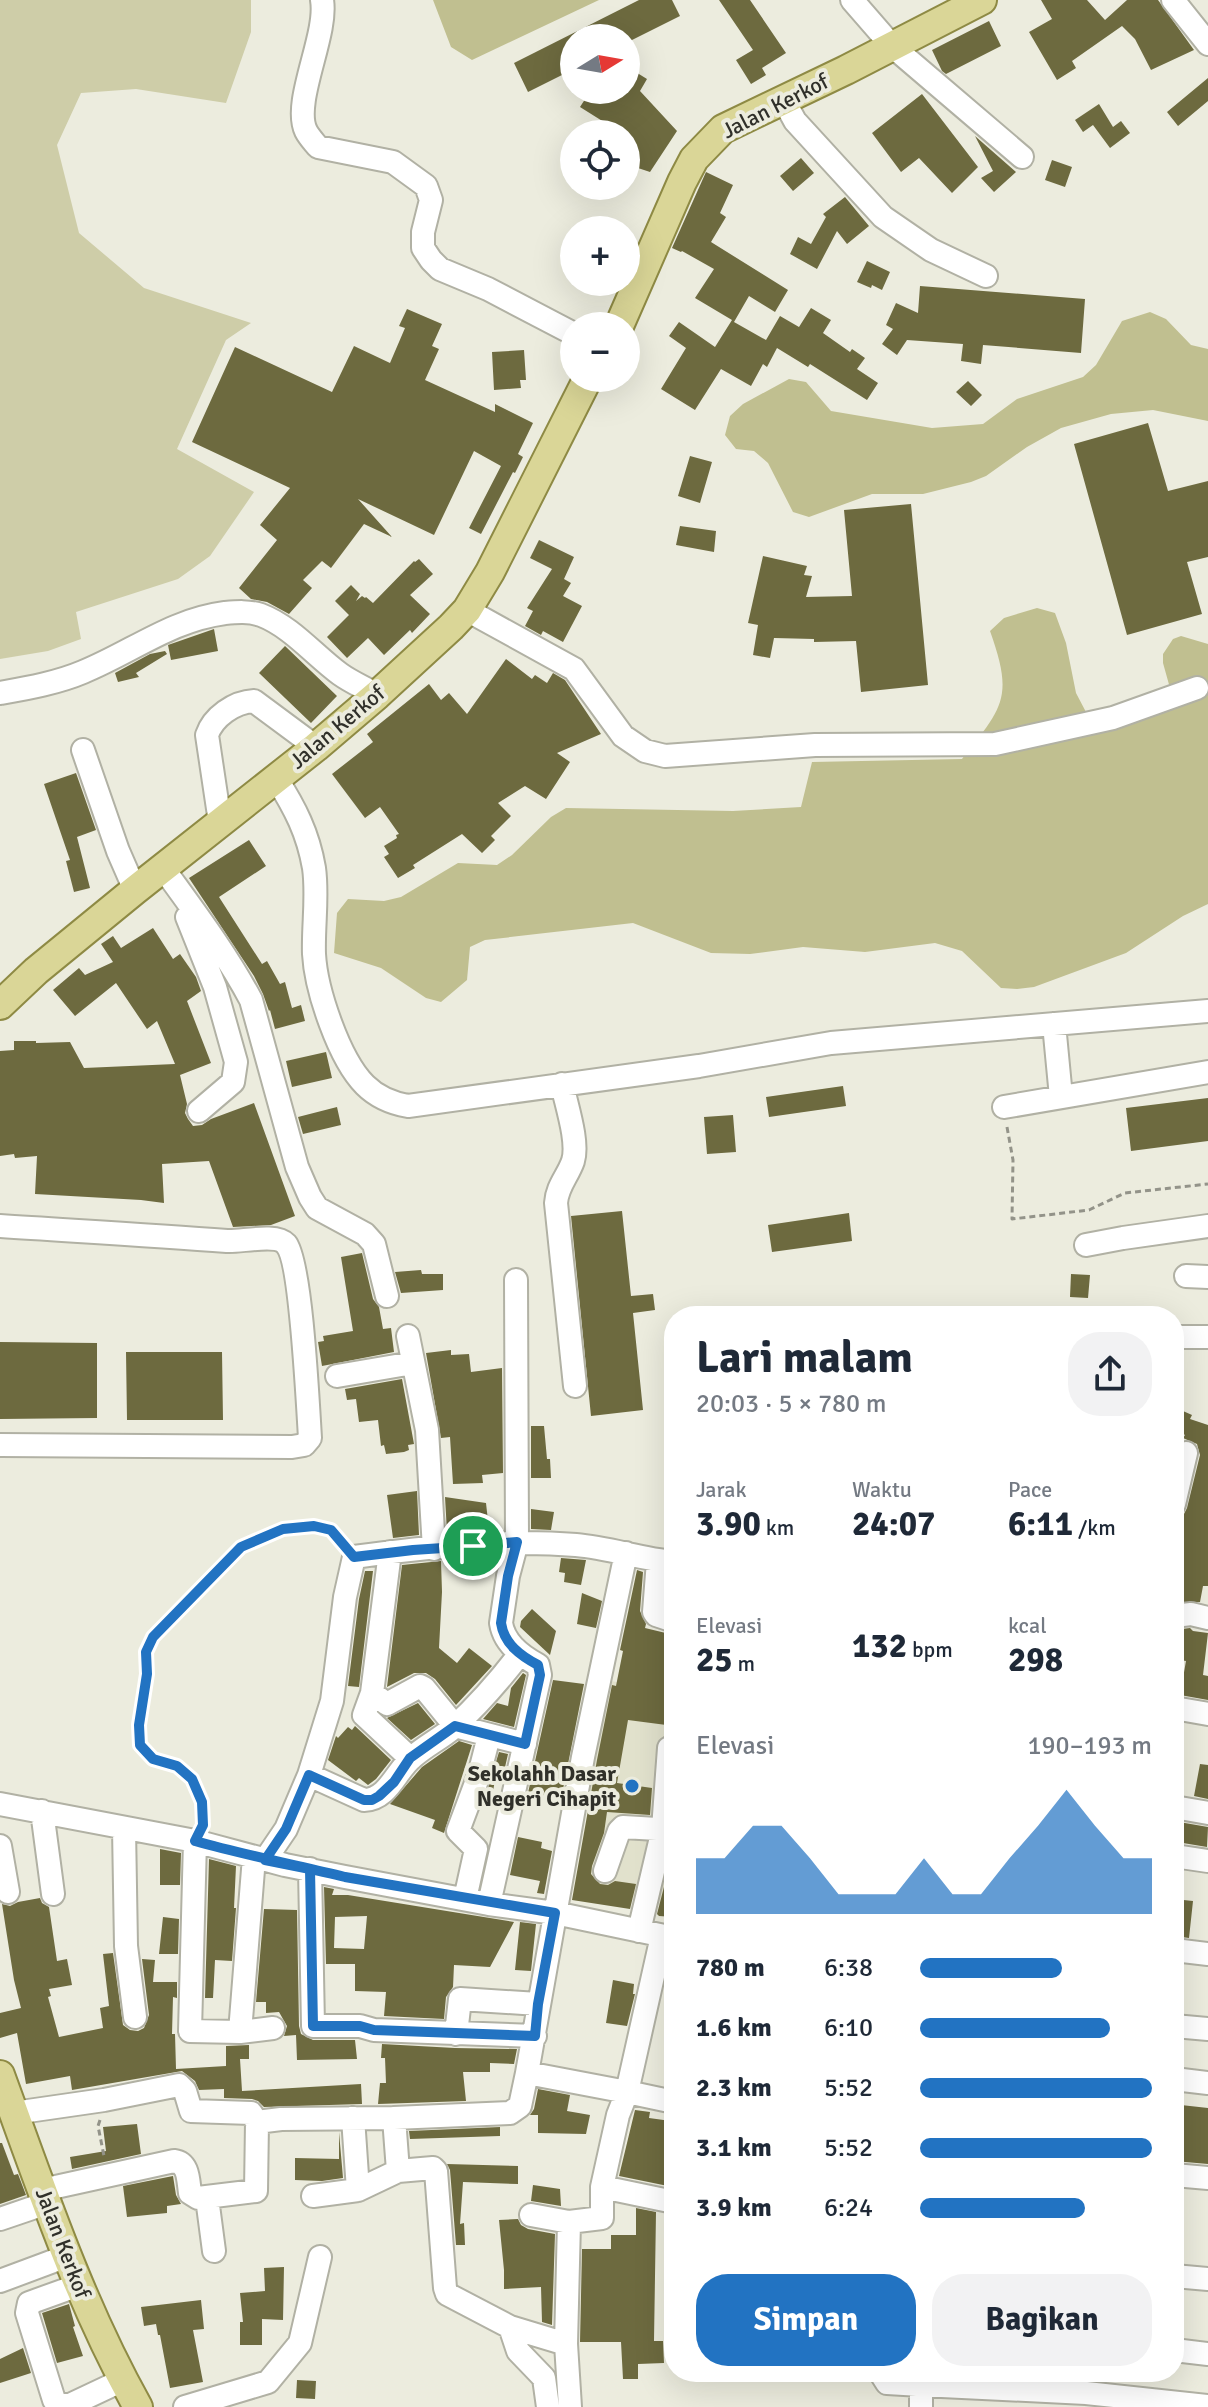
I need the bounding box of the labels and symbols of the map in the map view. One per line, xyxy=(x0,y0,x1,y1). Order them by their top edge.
north arrow xyxy=(560,24,640,104)
street label: Jalan Kerkof xyxy=(717,67,834,144)
street label: Jalan Kerkof xyxy=(284,678,391,775)
pin xyxy=(439,1512,507,1580)
place label: Sekolahh Dasar Negeri Cihapit xyxy=(468,1760,616,1812)
marker: Sekolahh Dasar Negeri Cihapit xyxy=(623,1777,641,1795)
street label: Jalan Kerkof xyxy=(30,2184,97,2304)

